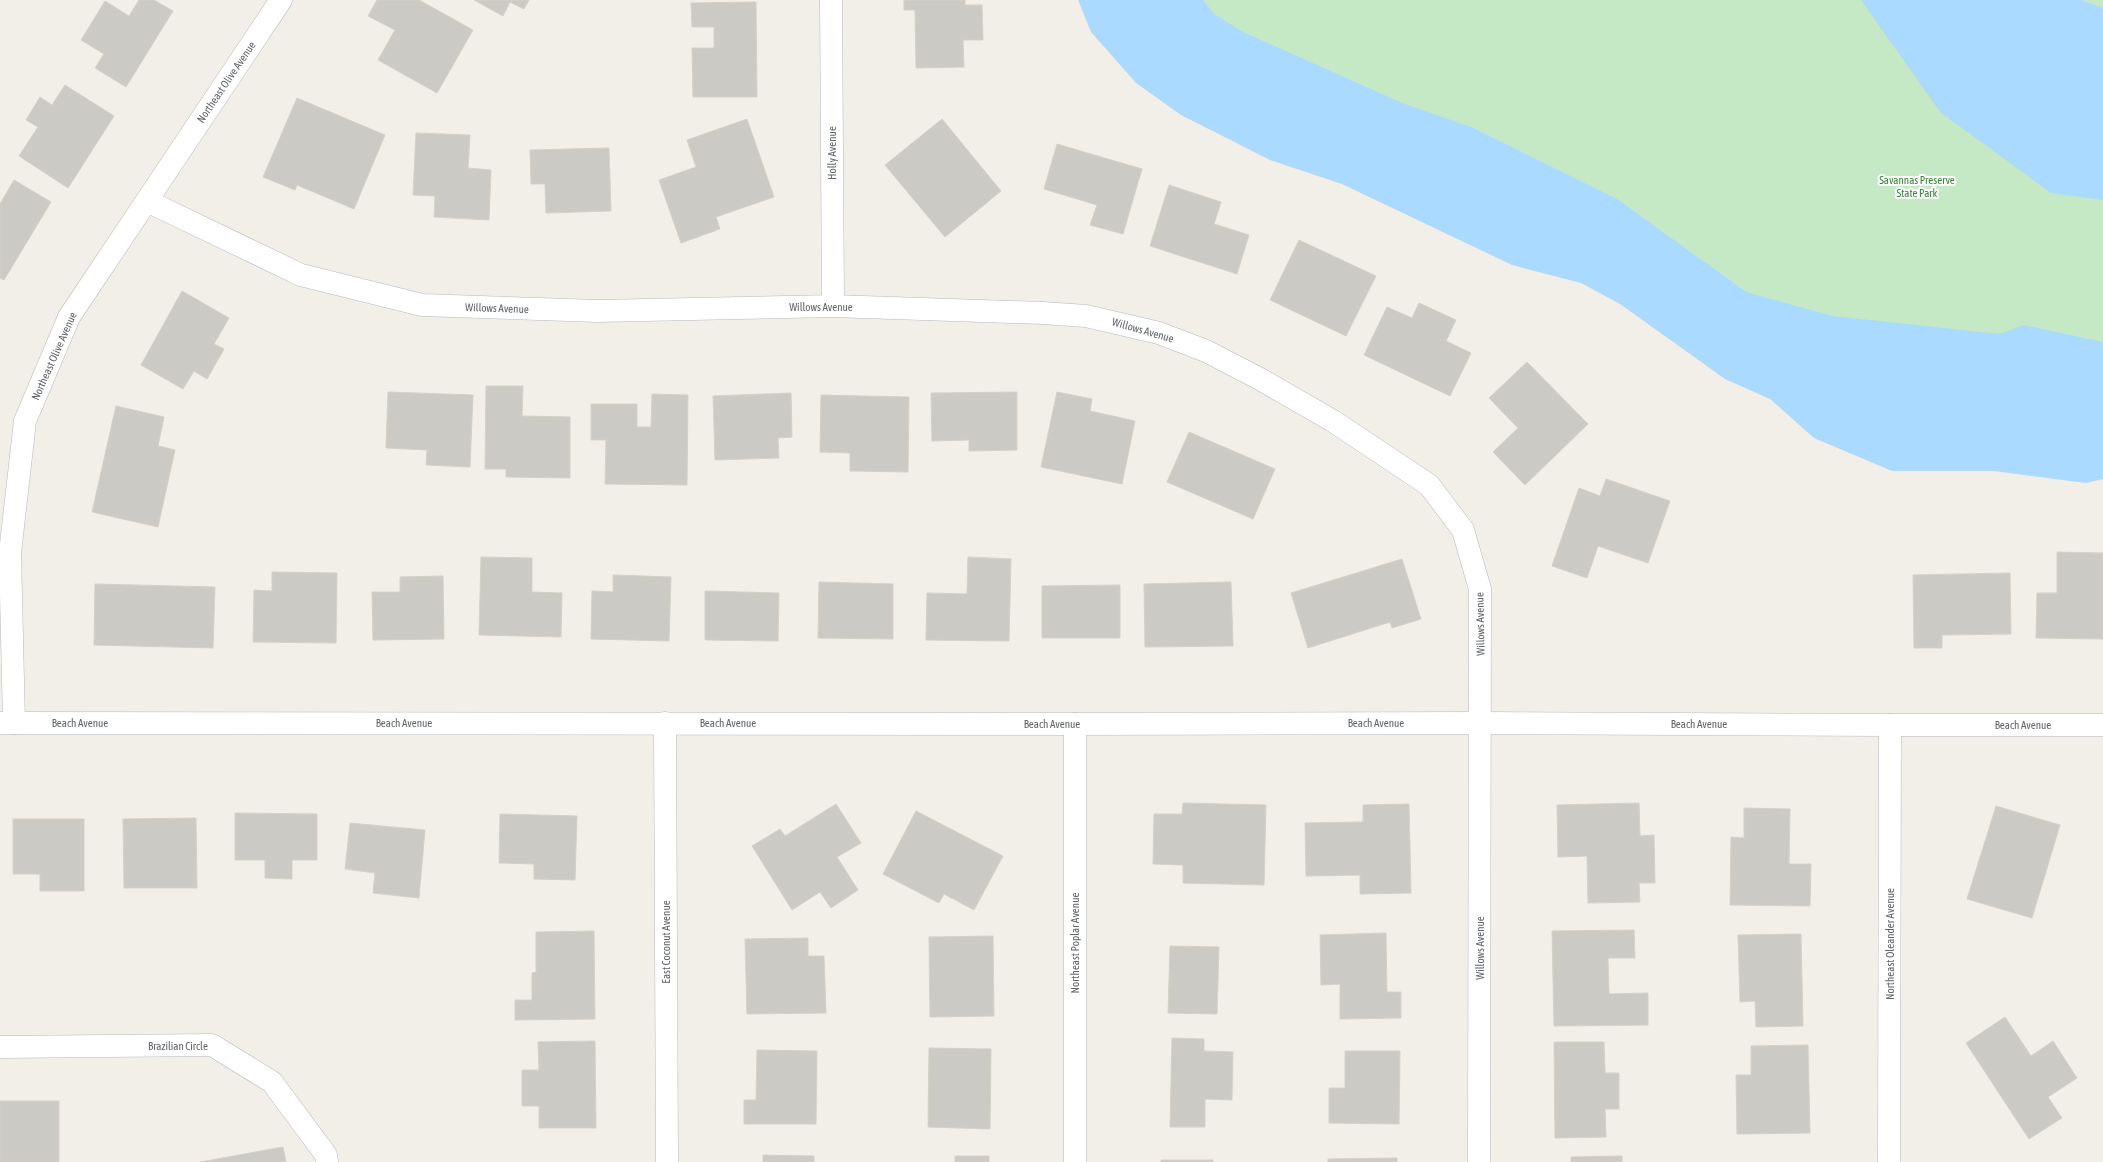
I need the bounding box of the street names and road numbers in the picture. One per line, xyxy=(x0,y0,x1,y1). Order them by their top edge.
street label: Northeast Olive Avenue xyxy=(194,39,258,125)
street label: Holly Avenue xyxy=(826,126,838,180)
street label: Willows Avenue xyxy=(465,301,529,315)
street label: Willows Avenue xyxy=(789,301,853,313)
street label: Northeast Olive Avenue xyxy=(29,310,79,402)
street label: Willows Avenue xyxy=(1111,315,1175,345)
street label: Willows Avenue xyxy=(1473,592,1487,656)
street label: Beach Avenue xyxy=(52,717,108,729)
street label: Beach Avenue xyxy=(376,717,432,729)
street label: Beach Avenue xyxy=(700,717,756,729)
street label: Beach Avenue xyxy=(1348,717,1404,729)
street label: Beach Avenue xyxy=(1024,718,1080,730)
street label: Beach Avenue xyxy=(1671,718,1727,730)
street label: Beach Avenue xyxy=(1995,719,2051,731)
street label: Northeast Oleander Avenue xyxy=(1884,888,1896,1000)
street label: Northeast Poplar Avenue xyxy=(1069,893,1081,993)
street label: East Coconut Avenue xyxy=(660,900,672,984)
street label: Willows Avenue xyxy=(1474,916,1486,980)
street label: Brazilian Circle xyxy=(148,1040,208,1052)

